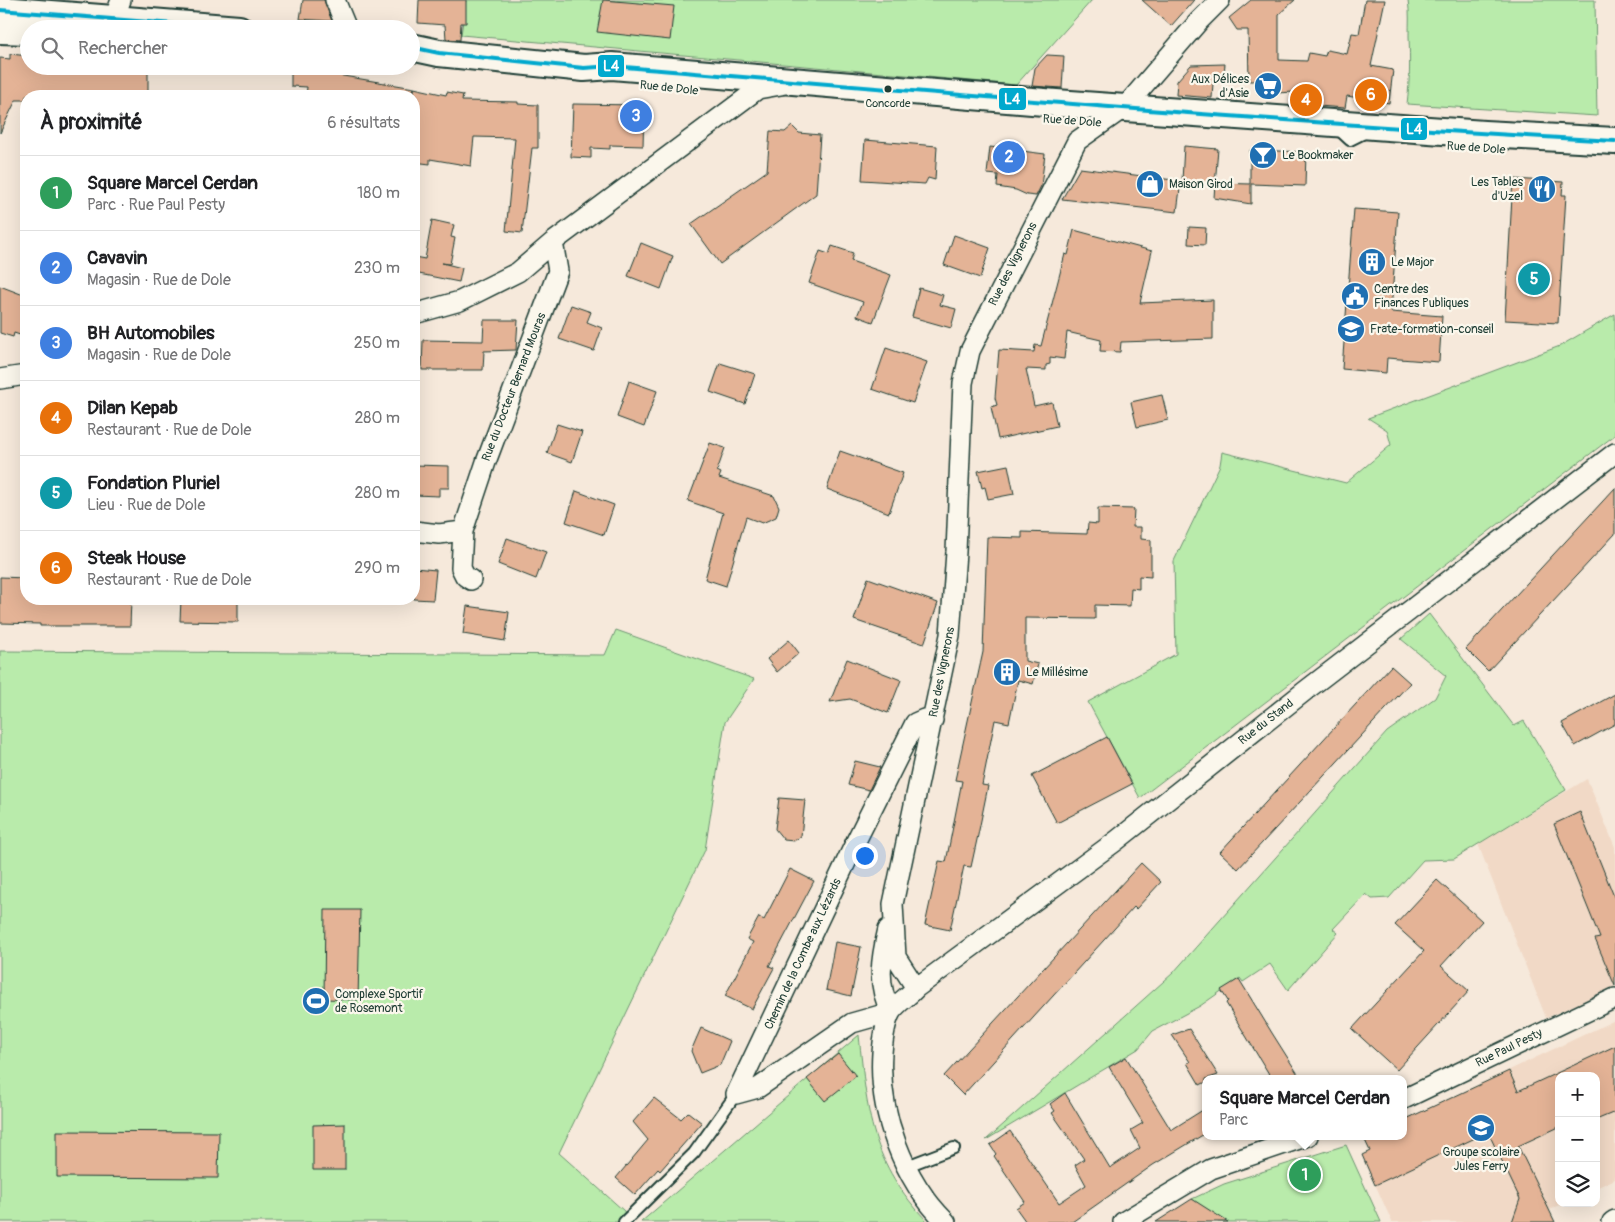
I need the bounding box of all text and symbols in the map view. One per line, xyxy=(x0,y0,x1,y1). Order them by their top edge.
search box xyxy=(20,20,420,75)
icon: search xyxy=(38,34,66,62)
text: Rechercher xyxy=(78,36,168,60)
line badge: L4 xyxy=(597,54,625,78)
text: L4 xyxy=(603,58,620,75)
supermarket icon: Aux Délices d'Asie xyxy=(1253,71,1283,101)
place label: Aux Délices d'Asie xyxy=(1191,72,1250,101)
pin: 6 xyxy=(1355,76,1387,114)
street label: Rue de Dole xyxy=(639,77,699,99)
pin: 4 xyxy=(1290,81,1322,119)
marker: Concorde xyxy=(883,84,893,94)
line badge: L4 xyxy=(998,87,1027,111)
text: L4 xyxy=(1004,91,1021,108)
pin: 3 xyxy=(620,97,652,135)
place label: Concorde xyxy=(866,97,911,110)
text: À proximité xyxy=(40,109,143,136)
street label: Rue de Dole xyxy=(1042,111,1102,131)
text: 6 résultats xyxy=(327,113,400,133)
line badge: L4 xyxy=(1400,117,1428,141)
text: L4 xyxy=(1406,121,1423,138)
pin: 2 xyxy=(993,138,1025,176)
street label: Rue de Dole xyxy=(1446,138,1506,158)
bar icon: Le Bookmaker xyxy=(1248,140,1278,170)
place label: Le Bookmaker xyxy=(1282,148,1354,163)
shop icon: Maison Girod xyxy=(1135,169,1165,199)
text: Square Marcel Cerdan xyxy=(87,171,258,195)
restaurant icon: Les Tables d'Uzel xyxy=(1527,174,1557,204)
place label: Les Tables d'Uzel xyxy=(1471,175,1524,204)
place label: Maison Girod xyxy=(1169,177,1233,192)
text: 1 xyxy=(53,183,59,203)
text: 180 m xyxy=(357,183,400,203)
text: Parc · Rue Paul Pesty xyxy=(87,195,225,215)
street label: Rue des Vignerons xyxy=(985,219,1041,308)
text: Cavavin xyxy=(87,246,147,270)
building icon: Le Major xyxy=(1357,247,1387,277)
place label: Le Major xyxy=(1391,255,1435,270)
text: 2 xyxy=(52,258,60,278)
text: 230 m xyxy=(354,258,400,278)
pin: 5 xyxy=(1518,260,1550,298)
text: Magasin · Rue de Dole xyxy=(87,270,231,290)
public building icon: Centre des Finances Publiques xyxy=(1340,281,1370,311)
place label: Centre des Finances Publiques xyxy=(1374,282,1469,311)
street label: Rue du Docteur Bernard Mouras xyxy=(479,310,550,463)
school or university icon: Frate-formation-conseil xyxy=(1336,314,1366,344)
text: BH Automobiles xyxy=(87,321,215,345)
place label: Frate-formation-conseil xyxy=(1370,322,1494,337)
text: 3 xyxy=(52,333,60,353)
text: 250 m xyxy=(354,333,400,353)
text: Magasin · Rue de Dole xyxy=(87,345,231,365)
text: Dilan Kepab xyxy=(87,396,178,420)
text: 4 xyxy=(51,408,61,428)
text: 280 m xyxy=(354,408,400,428)
text: Restaurant · Rue de Dole xyxy=(87,420,251,440)
text: Fondation Pluriel xyxy=(87,471,220,495)
text: 5 xyxy=(52,483,60,503)
text: 280 m xyxy=(354,483,400,503)
text: Lieu · Rue de Dole xyxy=(87,495,205,515)
text: Steak House xyxy=(87,546,186,570)
text: 6 xyxy=(51,558,61,578)
text: 290 m xyxy=(354,558,400,578)
text: Restaurant · Rue de Dole xyxy=(87,570,251,590)
street label: Rue des Vignerons xyxy=(926,625,958,718)
building icon: Le Millésime xyxy=(992,657,1022,687)
place label: Le Millésime xyxy=(1026,665,1088,680)
street label: Rue du Stand xyxy=(1235,696,1297,748)
your location xyxy=(852,843,878,869)
street label: Chemin de la Combe aux Lézards xyxy=(761,875,845,1032)
sports icon: Complexe Sportif de Rosemont xyxy=(301,986,331,1016)
place label: Complexe Sportif de Rosemont xyxy=(335,987,423,1016)
street label: Rue Paul Pesty xyxy=(1473,1025,1545,1071)
map controls xyxy=(1555,1072,1600,1207)
button: + xyxy=(1555,1072,1600,1117)
popup xyxy=(1202,1075,1407,1140)
text: Square Marcel Cerdan xyxy=(1219,1086,1390,1110)
text: Parc xyxy=(1219,1110,1248,1130)
school or university icon: Groupe scolaire Jules Ferry xyxy=(1466,1113,1496,1143)
button: − xyxy=(1555,1117,1600,1162)
place label: Groupe scolaire Jules Ferry xyxy=(1442,1145,1520,1174)
pin: 1 xyxy=(1289,1156,1321,1194)
button: layers xyxy=(1555,1162,1600,1207)

